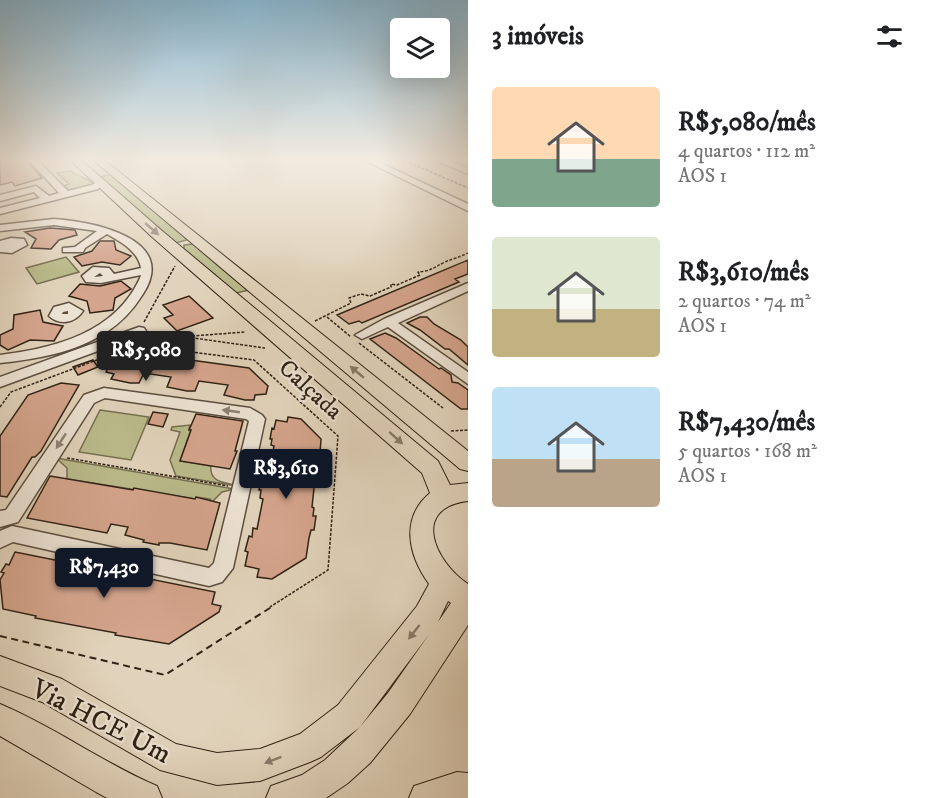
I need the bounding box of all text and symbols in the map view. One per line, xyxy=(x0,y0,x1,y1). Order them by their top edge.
map controls xyxy=(390,18,450,78)
button: layers xyxy=(390,18,450,78)
text: 3 imóveis xyxy=(492,20,584,53)
icon: filters xyxy=(873,20,906,53)
text: R$5,080/mês xyxy=(678,106,816,139)
icon: home xyxy=(540,111,612,183)
text: 4 quartos · 112 m² xyxy=(678,139,815,164)
text: AOS 1 xyxy=(678,164,727,189)
one-way arrow xyxy=(144,222,159,235)
text: R$3,610/mês xyxy=(678,256,809,289)
icon: home xyxy=(540,261,612,333)
text: 2 quartos · 74 m² xyxy=(678,289,811,314)
text: AOS 1 xyxy=(678,314,727,339)
pin: R$5,080 xyxy=(91,331,201,382)
text: R$5,080 xyxy=(111,338,181,363)
street label: Calçada xyxy=(272,353,349,427)
one-way arrow xyxy=(349,366,364,378)
one-way arrow xyxy=(221,406,240,415)
text: R$7,430/mês xyxy=(678,406,815,439)
icon: home xyxy=(540,411,612,483)
one-way arrow xyxy=(388,431,403,445)
one-way arrow xyxy=(56,433,67,449)
text: 5 quartos · 168 m² xyxy=(678,439,817,464)
pin: R$3,610 xyxy=(231,449,341,500)
text: R$3,610 xyxy=(253,456,319,481)
text: AOS 1 xyxy=(678,464,727,489)
pin: R$7,430 xyxy=(49,548,159,599)
text: R$7,430 xyxy=(69,555,139,580)
one-way arrow xyxy=(409,624,421,639)
street label: Via HCE Um xyxy=(25,671,177,772)
one-way arrow xyxy=(264,755,282,765)

